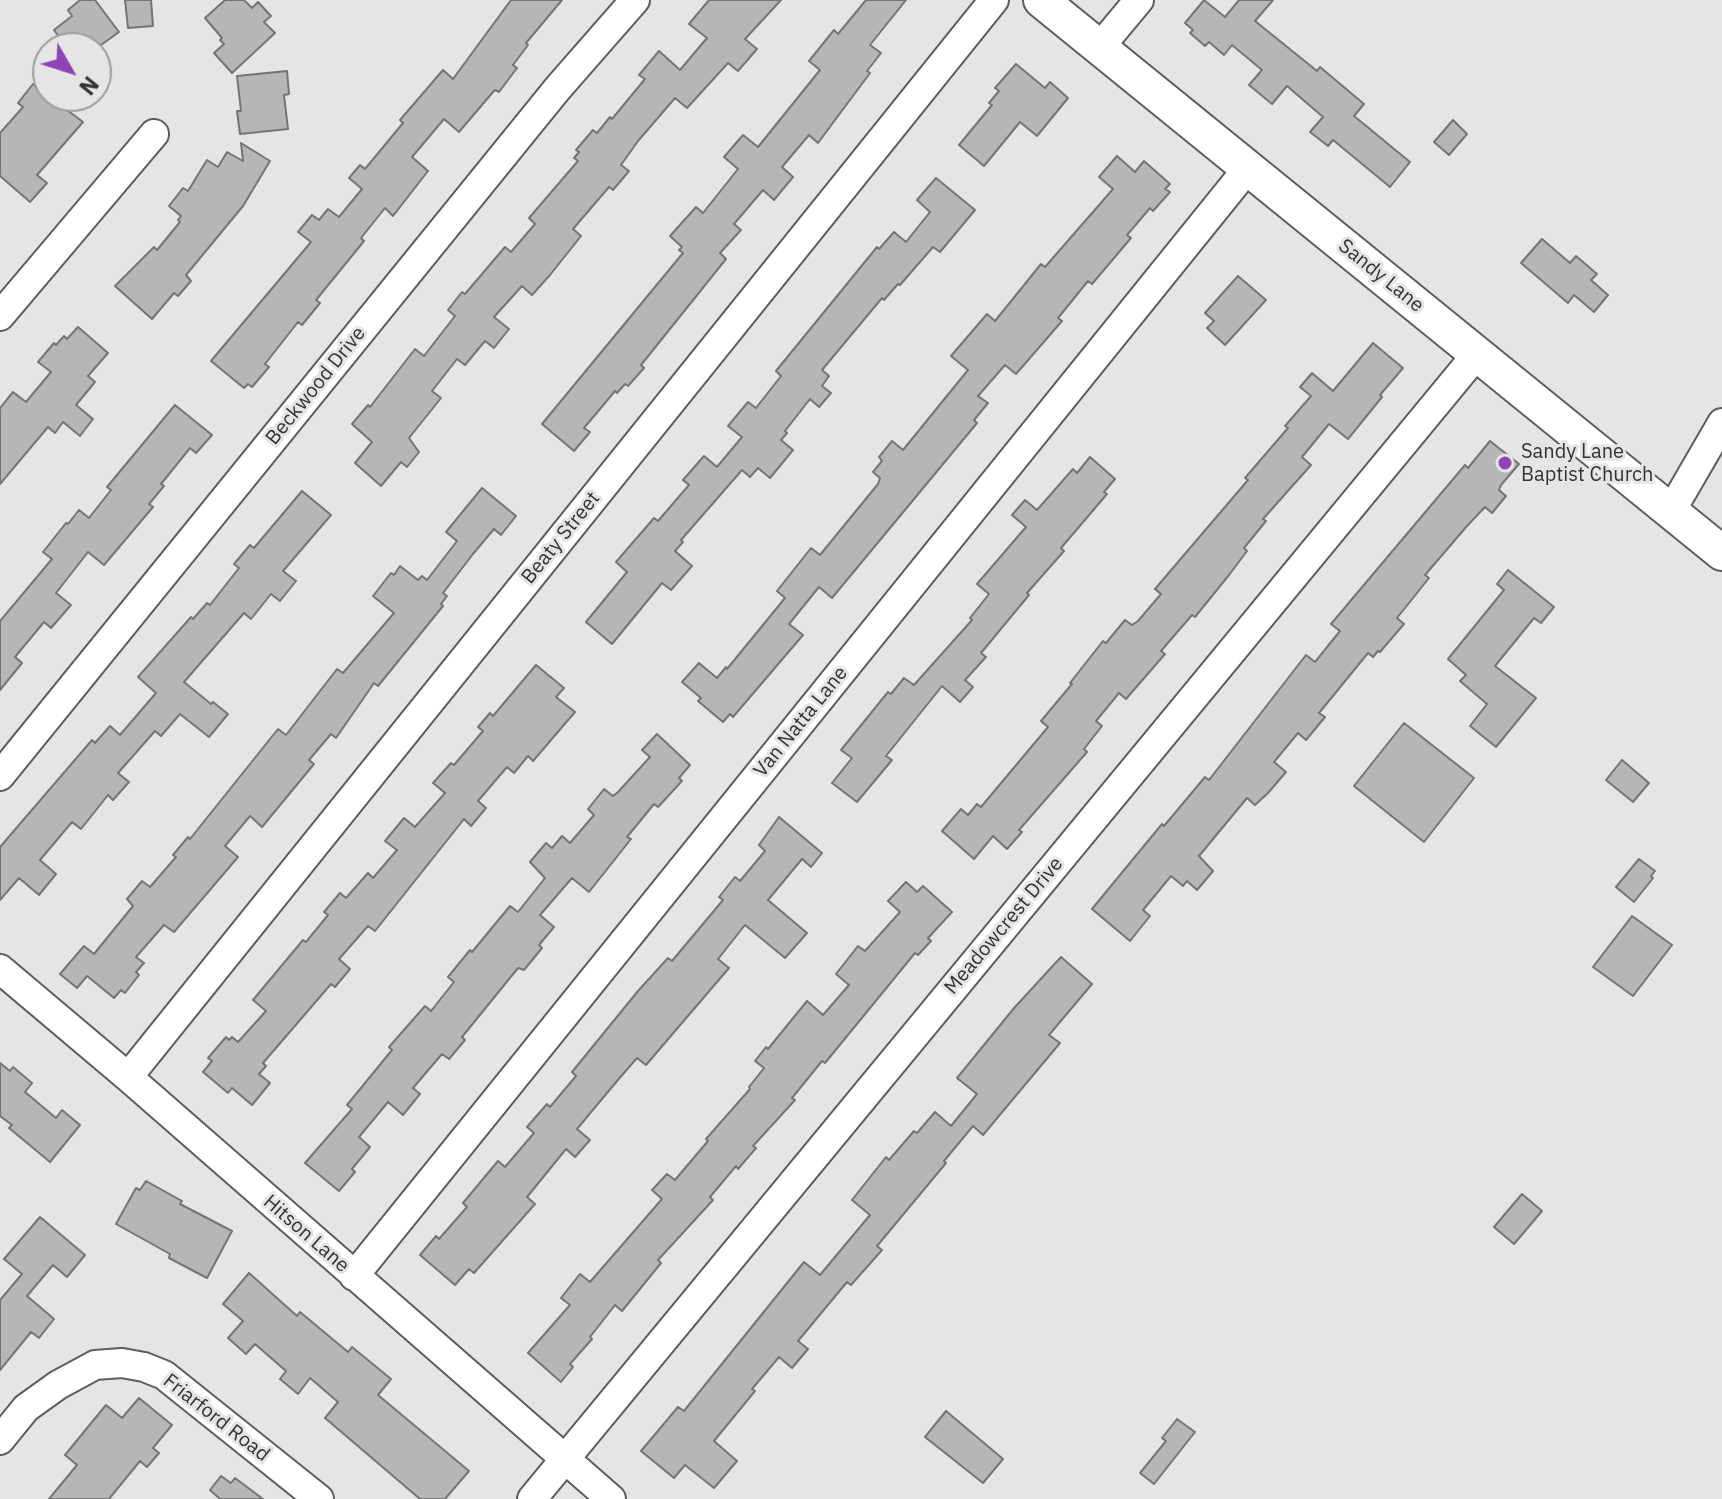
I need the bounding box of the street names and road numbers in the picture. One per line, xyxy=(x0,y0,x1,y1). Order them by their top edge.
street label: Sandy Lane xyxy=(1333,234,1429,318)
street label: Beckwood Drive xyxy=(261,322,371,450)
street label: Beaty Street xyxy=(517,487,605,589)
street label: Van Natta Lane xyxy=(749,662,853,782)
street label: Meadowcrest Drive xyxy=(940,852,1068,1000)
street label: Hitson Lane xyxy=(258,1190,354,1278)
street label: Friarford Road xyxy=(158,1369,274,1467)

